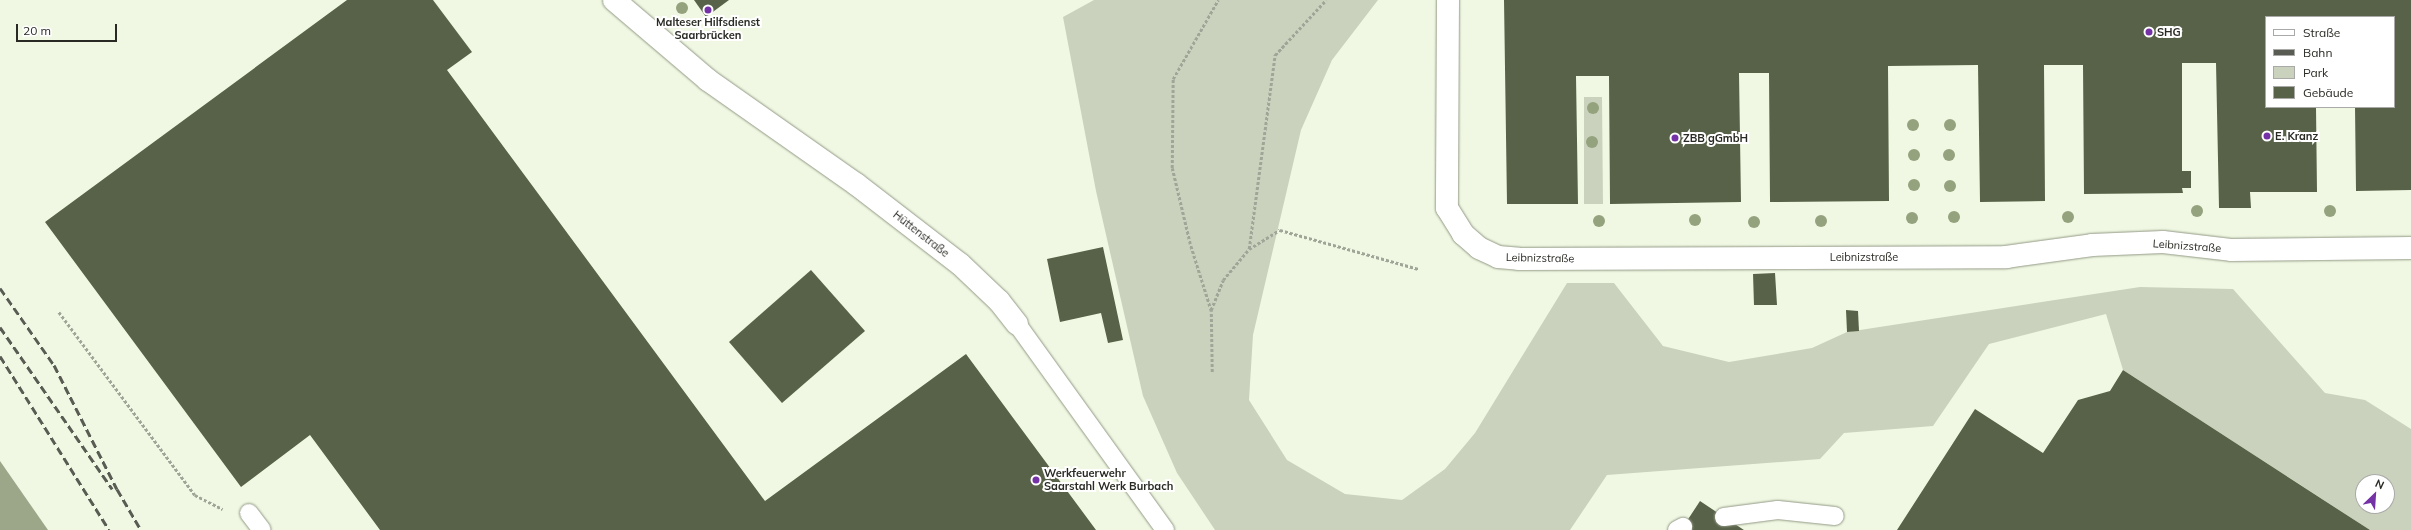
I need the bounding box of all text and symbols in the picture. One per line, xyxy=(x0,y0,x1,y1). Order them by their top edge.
marker: Malteser Hilfsdienst Saarbrücken xyxy=(703,5,713,15)
scale bar xyxy=(18,16,119,42)
place label: Malteser Hilfsdienst Saarbrücken xyxy=(656,16,760,42)
legend xyxy=(2265,16,2395,108)
text: 20 m xyxy=(23,23,51,38)
place label: SHG xyxy=(2157,25,2181,39)
text: Straße xyxy=(2303,25,2340,40)
marker: SHG xyxy=(2144,27,2154,37)
text: Bahn xyxy=(2303,45,2332,60)
text: Park xyxy=(2303,65,2328,80)
text: Gebäude xyxy=(2303,85,2353,100)
place label: E. Kranz xyxy=(2275,129,2318,143)
place label: ZBB gGmbH xyxy=(1683,131,1748,145)
marker: E. Kranz xyxy=(2262,131,2272,141)
marker: ZBB gGmbH xyxy=(1670,133,1680,143)
street label: Hüttenstraße xyxy=(890,208,952,260)
street label: Leibnizstraße xyxy=(2152,237,2222,255)
street label: Leibnizstraße xyxy=(1830,250,1898,264)
street label: Leibnizstraße xyxy=(1506,251,1574,265)
place label: Werkfeuerwehr Saarstahl Werk Burbach xyxy=(1044,467,1173,493)
north arrow xyxy=(2355,474,2395,514)
marker: Werkfeuerwehr Saarstahl Werk Burbach xyxy=(1031,475,1041,485)
text: N xyxy=(2373,476,2386,492)

